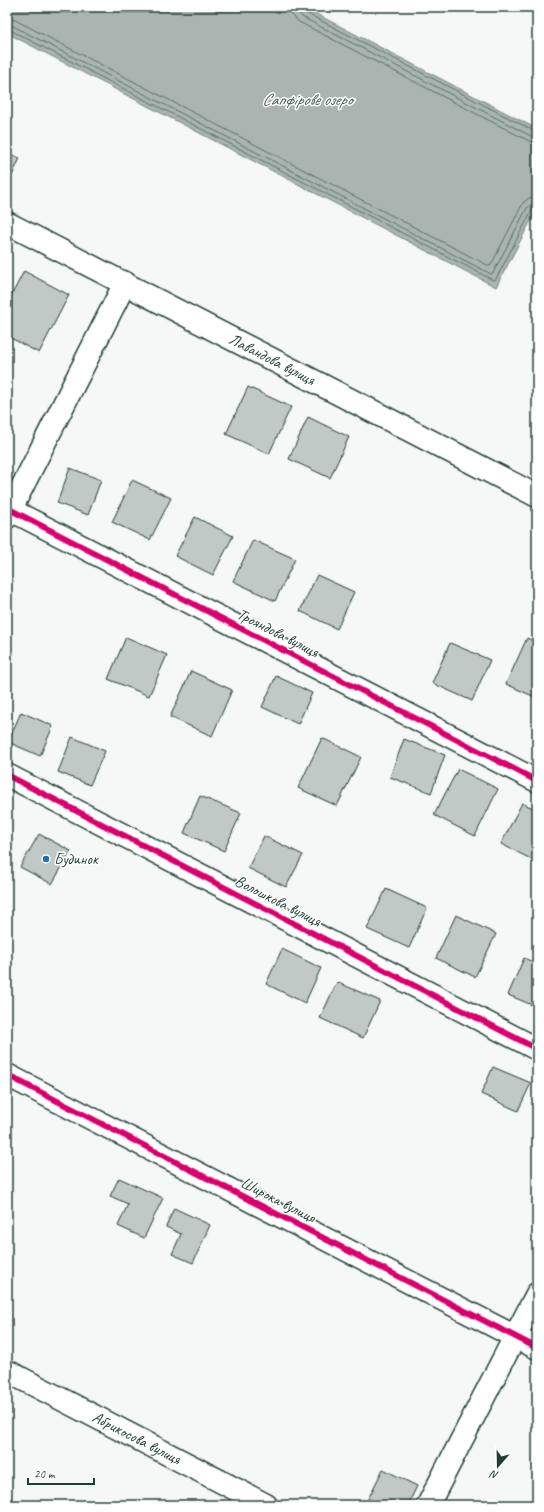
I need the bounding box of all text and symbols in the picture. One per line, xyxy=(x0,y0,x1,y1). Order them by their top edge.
water label: Сапфірове озеро xyxy=(262,89,355,110)
street label: Лавандова вулиця xyxy=(225,329,319,390)
street label: Трояндова вулиця xyxy=(234,604,323,663)
place label: Будинок xyxy=(54,849,99,869)
marker: Будинок xyxy=(41,854,51,864)
street label: Волошкова вулиця xyxy=(232,871,326,932)
street label: Широка вулиця xyxy=(237,1173,320,1228)
street label: Абрикосова вулиця xyxy=(89,1407,185,1470)
north arrow xyxy=(478,1446,518,1486)
scale bar xyxy=(28,1460,94,1486)
text: 20 m xyxy=(34,1466,56,1482)
text: N xyxy=(487,1467,500,1483)

